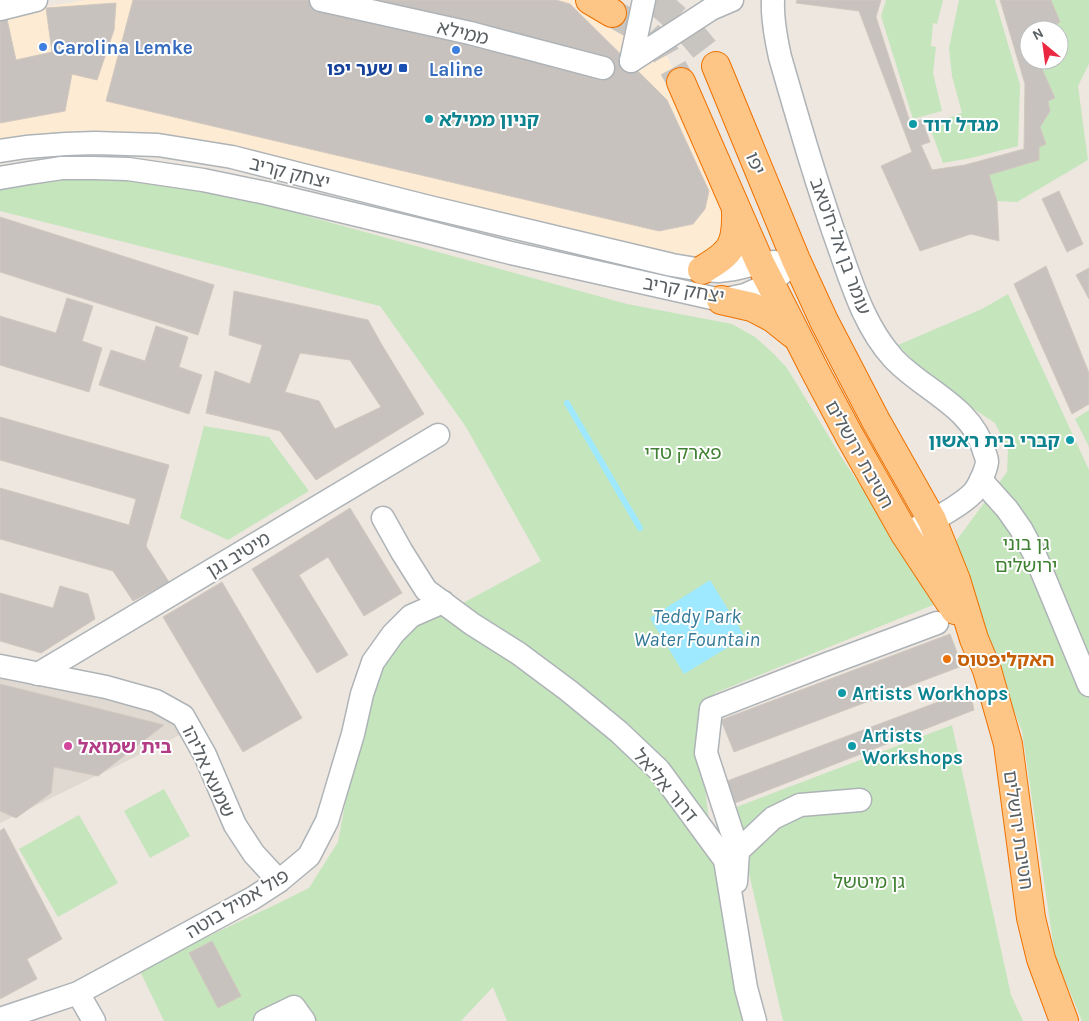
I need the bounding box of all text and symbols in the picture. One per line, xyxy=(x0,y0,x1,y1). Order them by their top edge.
street label: ממילא xyxy=(435,16,491,50)
north arrow xyxy=(1019,20,1069,70)
text: N xyxy=(1029,24,1046,44)
place label: Carolina Lemke xyxy=(53,37,193,59)
marker: Carolina Lemke xyxy=(37,41,49,53)
marker: Laline xyxy=(450,44,462,56)
place label: שער יפו xyxy=(327,58,393,80)
place label: Laline xyxy=(429,59,483,81)
marker: שער יפו xyxy=(397,62,409,74)
place label: קניון ממילא xyxy=(439,109,539,131)
marker: קניון ממילא xyxy=(423,113,435,125)
place label: מגדל דוד xyxy=(923,114,999,136)
marker: מגדל דוד xyxy=(907,118,919,130)
street label: יפו xyxy=(741,149,770,178)
street label: יצחק קריב xyxy=(247,152,332,194)
street label: עומר בן אל-ח'טאב xyxy=(805,175,875,318)
street label: יצחק קריב xyxy=(641,272,726,308)
street label: חטיבת ירושלים xyxy=(820,397,898,512)
place label: קברי בית ראשון xyxy=(928,430,1060,452)
marker: קברי בית ראשון xyxy=(1064,434,1076,446)
park label: פארק טדי xyxy=(644,442,722,464)
street label: מיטיב נגן xyxy=(203,527,274,582)
park label: גן בוני ירושלים xyxy=(995,533,1057,577)
water label: Teddy Park Water Fountain xyxy=(634,605,760,651)
place label: האקליפטוס xyxy=(957,649,1055,671)
marker: האקליפטוס xyxy=(941,653,953,665)
place label: Artists Workhops xyxy=(852,683,1008,705)
marker: Artists Workhops xyxy=(836,687,848,699)
street label: שמעא אליהו xyxy=(177,722,239,821)
place label: Artists Workshops xyxy=(862,725,963,769)
place label: בית שמואל xyxy=(78,736,172,758)
marker: בית שמואל xyxy=(62,740,74,752)
marker: Artists Workshops xyxy=(846,740,858,752)
street label: דרור אליאל xyxy=(628,745,702,827)
street label: חטיבת ירושלים xyxy=(999,769,1037,891)
street label: פול אמיל בוטה xyxy=(182,864,293,943)
park label: גן מיטשל xyxy=(833,871,905,893)

